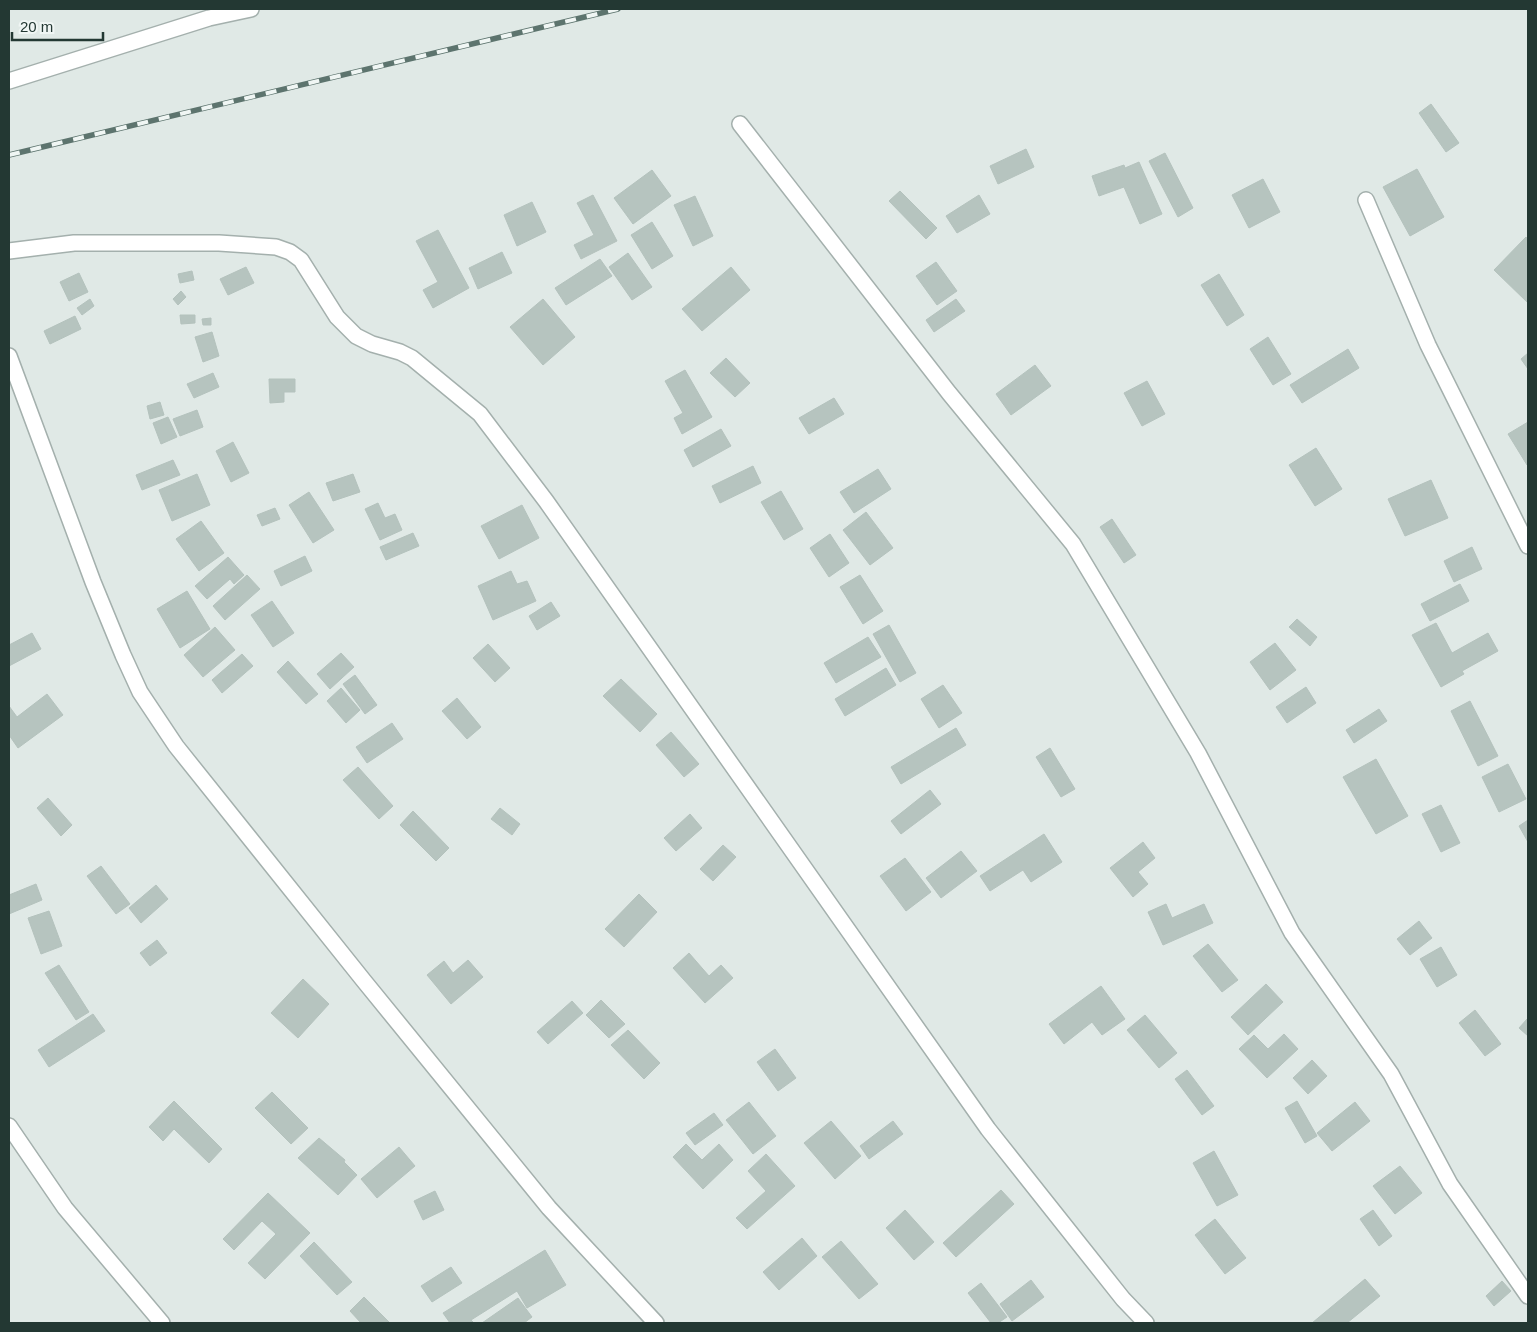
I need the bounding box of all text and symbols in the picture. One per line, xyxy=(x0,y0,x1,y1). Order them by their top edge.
scale bar xyxy=(12,10,104,42)
text: 20 m xyxy=(20,18,53,35)

